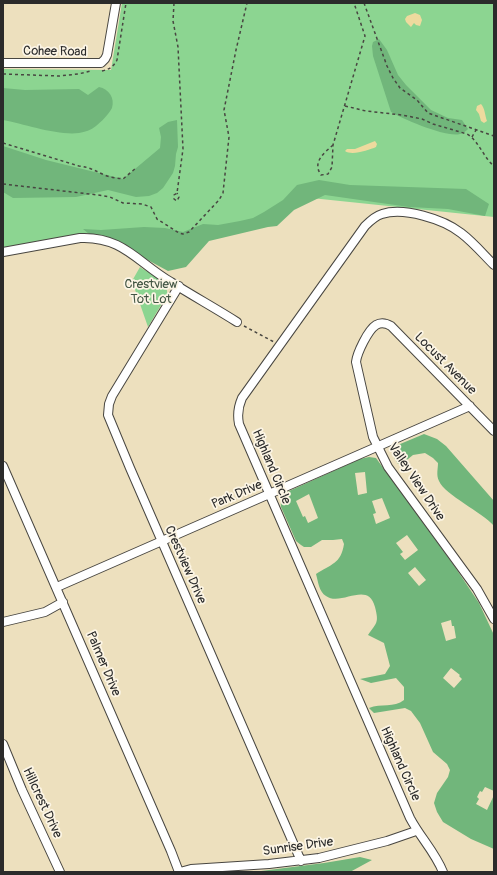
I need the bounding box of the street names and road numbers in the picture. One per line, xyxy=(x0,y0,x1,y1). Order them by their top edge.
street label: Cohee Road xyxy=(23,44,87,60)
street label: Locust Avenue xyxy=(411,330,479,398)
street label: Highland Circle xyxy=(248,427,294,507)
street label: Valley View Drive xyxy=(384,440,448,524)
street label: Park Drive xyxy=(209,477,265,513)
street label: Crestview Drive xyxy=(161,524,209,606)
street label: Palmer Drive xyxy=(82,629,124,699)
street label: Highland Circle xyxy=(377,724,423,804)
street label: Hillcrest Drive xyxy=(19,765,65,841)
street label: Sunrise Drive xyxy=(262,834,334,860)

